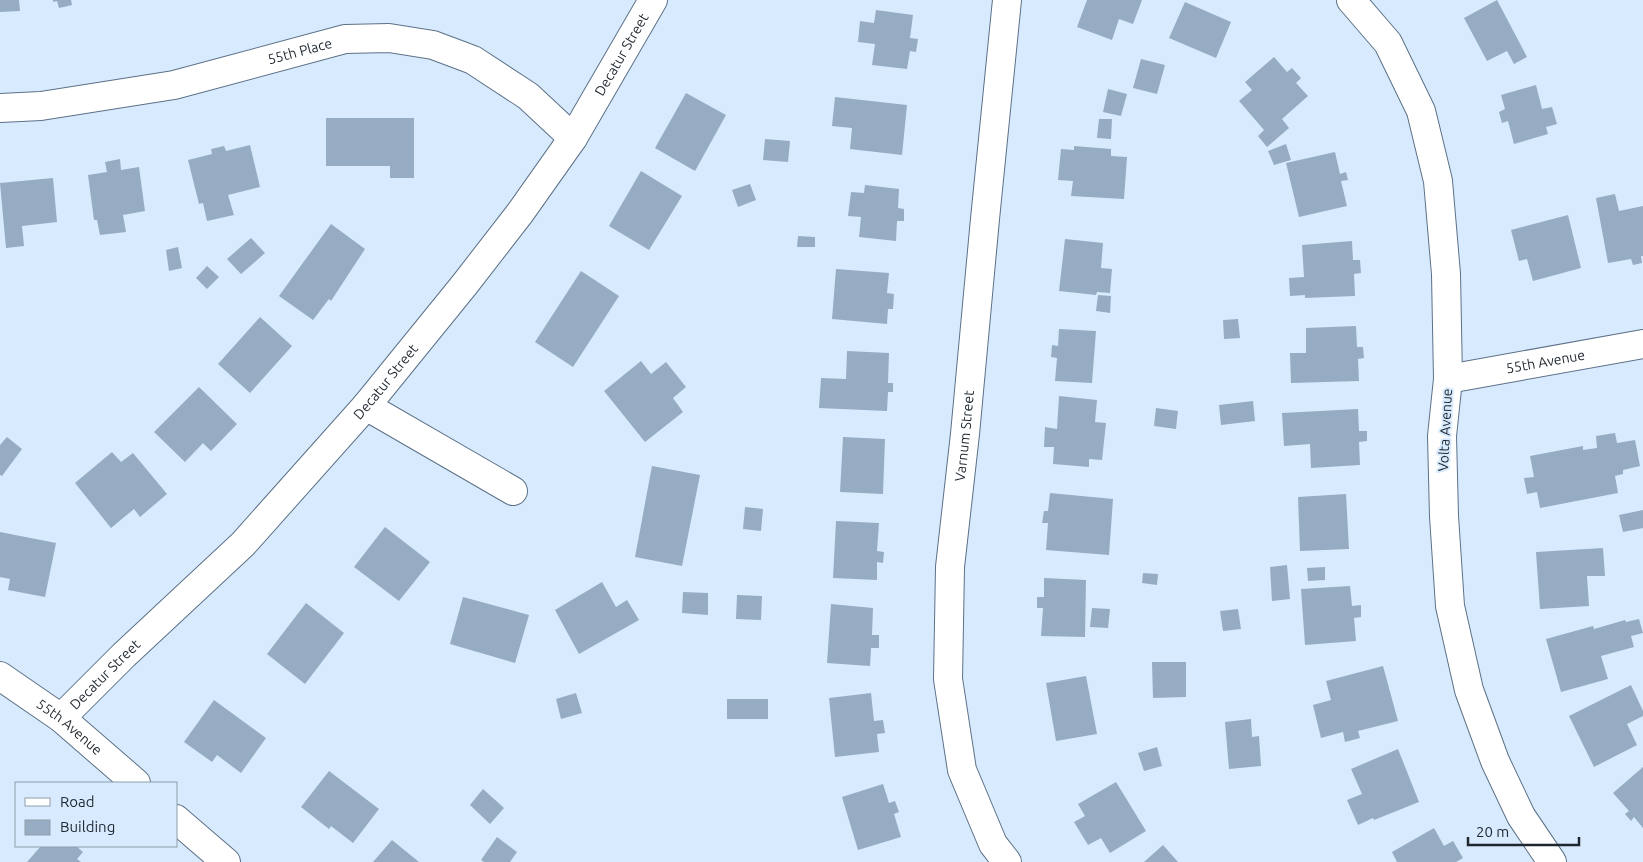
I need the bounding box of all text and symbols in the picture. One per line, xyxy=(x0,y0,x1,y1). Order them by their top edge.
street label: Decatur Street xyxy=(591,10,652,98)
street label: 55th Place xyxy=(266,35,334,67)
street label: Decatur Street xyxy=(350,340,421,422)
street label: 55th Avenue xyxy=(1505,347,1586,376)
street label: Volta Avenue xyxy=(1435,388,1455,472)
street label: Varnum Street xyxy=(952,389,977,482)
street label: Decatur Street xyxy=(66,636,144,713)
street label: 55th Avenue xyxy=(33,696,105,758)
legend xyxy=(15,782,178,847)
text: Road xyxy=(60,793,95,810)
scale bar xyxy=(1468,814,1579,846)
text: Building xyxy=(60,818,115,835)
text: 20 m xyxy=(1476,823,1509,840)

